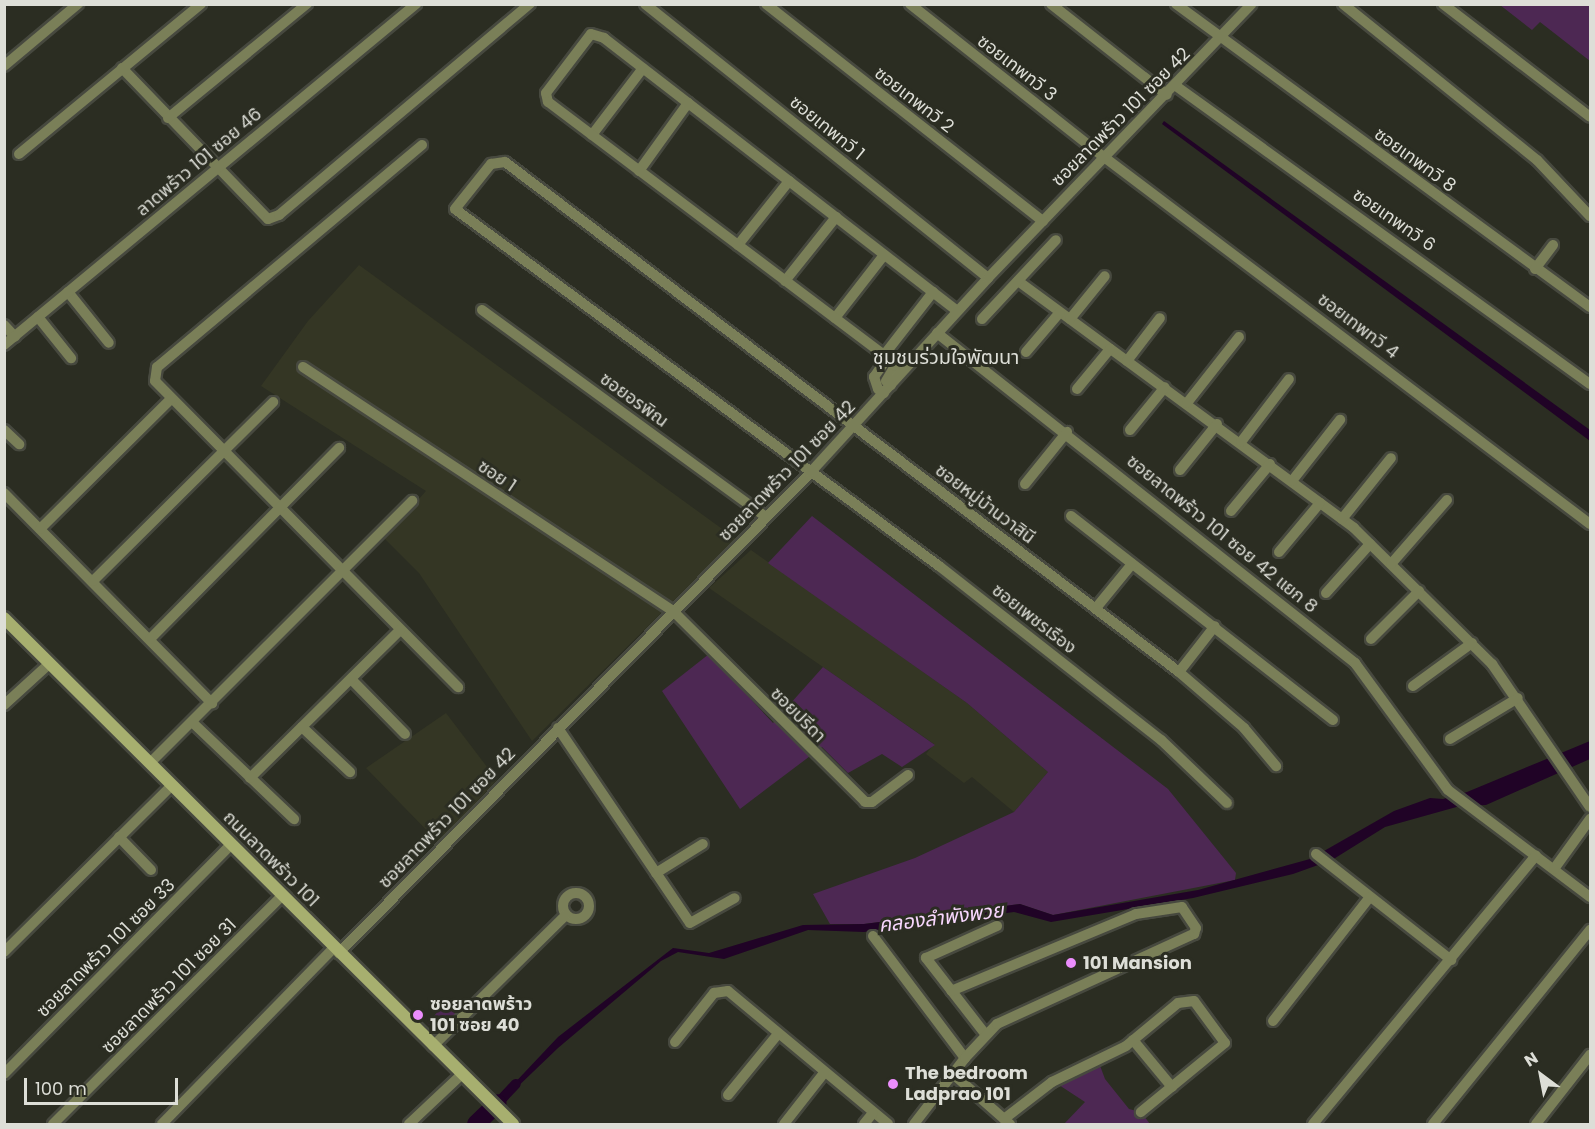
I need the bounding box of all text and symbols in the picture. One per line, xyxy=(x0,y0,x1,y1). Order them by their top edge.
street label: ซอยเทพทวี 3 xyxy=(973,30,1061,106)
street label: ซอยลาดพร้าว 101 ซอย 42 xyxy=(1047,43,1195,191)
street label: ซอยเทพทวี 2 xyxy=(870,62,958,138)
street label: ซอยเทพทวี 1 xyxy=(785,91,869,165)
street label: ลาดพร้าว 101 ซอย 46 xyxy=(132,103,266,221)
street label: ซอยเทพทวี 8 xyxy=(1370,123,1460,197)
street label: ซอยเทพทวี 6 xyxy=(1349,184,1439,256)
street label: ซอยเทพทวี 4 xyxy=(1313,289,1403,363)
district label: ชุมชนร่วมใจพัฒนา xyxy=(873,345,1019,369)
street label: ซอยอรพิณ xyxy=(596,368,672,432)
street label: ซอยลาดพร้าว 101 ซอย 42 xyxy=(714,396,860,546)
street label: ซอยลาดพร้าว 101 ซอย 42 แยก 8 xyxy=(1122,450,1322,618)
street label: ซอย 1 xyxy=(474,455,520,497)
street label: ซอยหมู่บ้านวาสินี xyxy=(931,459,1039,549)
street label: ซอยเพชรเรือง xyxy=(988,579,1080,659)
street label: ซอยปรีดา xyxy=(766,683,830,747)
street label: ซอยลาดพร้าว 101 ซอย 42 xyxy=(374,743,520,893)
street label: ถนนลาดพร้าว 101 xyxy=(219,807,323,911)
street label: ซอยลาดพร้าว 101 ซอย 33 xyxy=(32,874,180,1022)
water label: คลองลำพังพวย xyxy=(877,898,1005,938)
street label: ซอยลาดพร้าว 101 ซอย 31 xyxy=(97,914,241,1058)
place label: 101 Mansion xyxy=(1083,952,1192,974)
marker: 101 Mansion xyxy=(1064,956,1078,970)
place label: ซอยลาดพร้าว 101 ซอย 40 xyxy=(430,994,532,1036)
marker: ซอยลาดพร้าว 101 ซอย 40 xyxy=(411,1008,425,1022)
north arrow xyxy=(1511,1045,1571,1105)
text: N xyxy=(1520,1046,1542,1072)
place label: The bedroom Ladprao 101 xyxy=(905,1063,1028,1106)
scale bar xyxy=(27,1066,182,1104)
text: 100 m xyxy=(35,1076,87,1101)
marker: The bedroom Ladprao 101 xyxy=(886,1077,900,1091)

